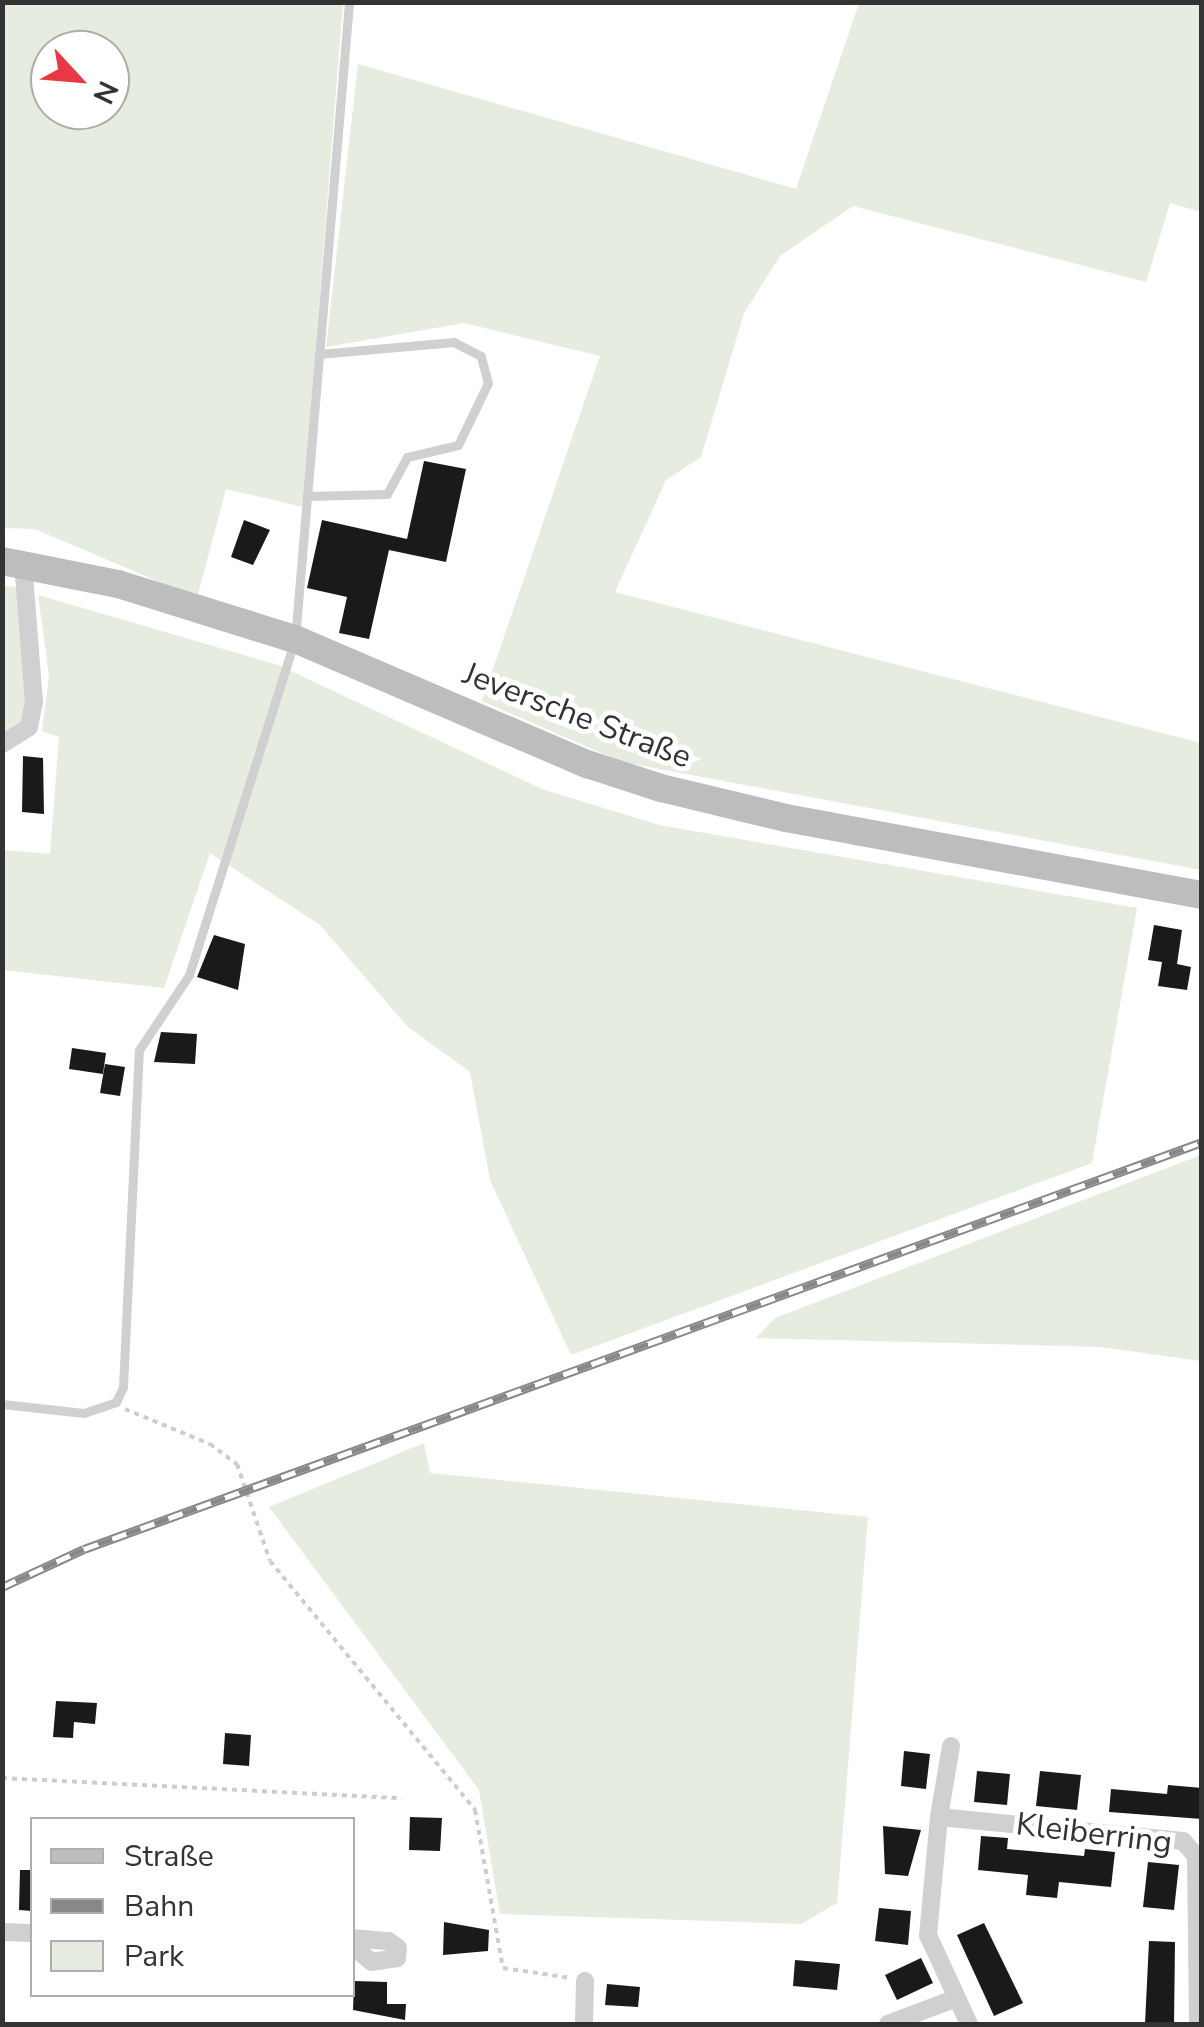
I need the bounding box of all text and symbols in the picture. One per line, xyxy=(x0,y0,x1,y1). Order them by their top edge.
north arrow xyxy=(30,30,130,130)
text: N xyxy=(83,75,127,110)
street label: Jeversche Straße xyxy=(458,655,696,777)
street label: Kleiberring xyxy=(1014,1805,1174,1863)
legend xyxy=(30,1817,355,1997)
text: Straße xyxy=(124,1836,214,1877)
text: Bahn xyxy=(124,1886,194,1927)
text: Park xyxy=(124,1936,184,1977)

